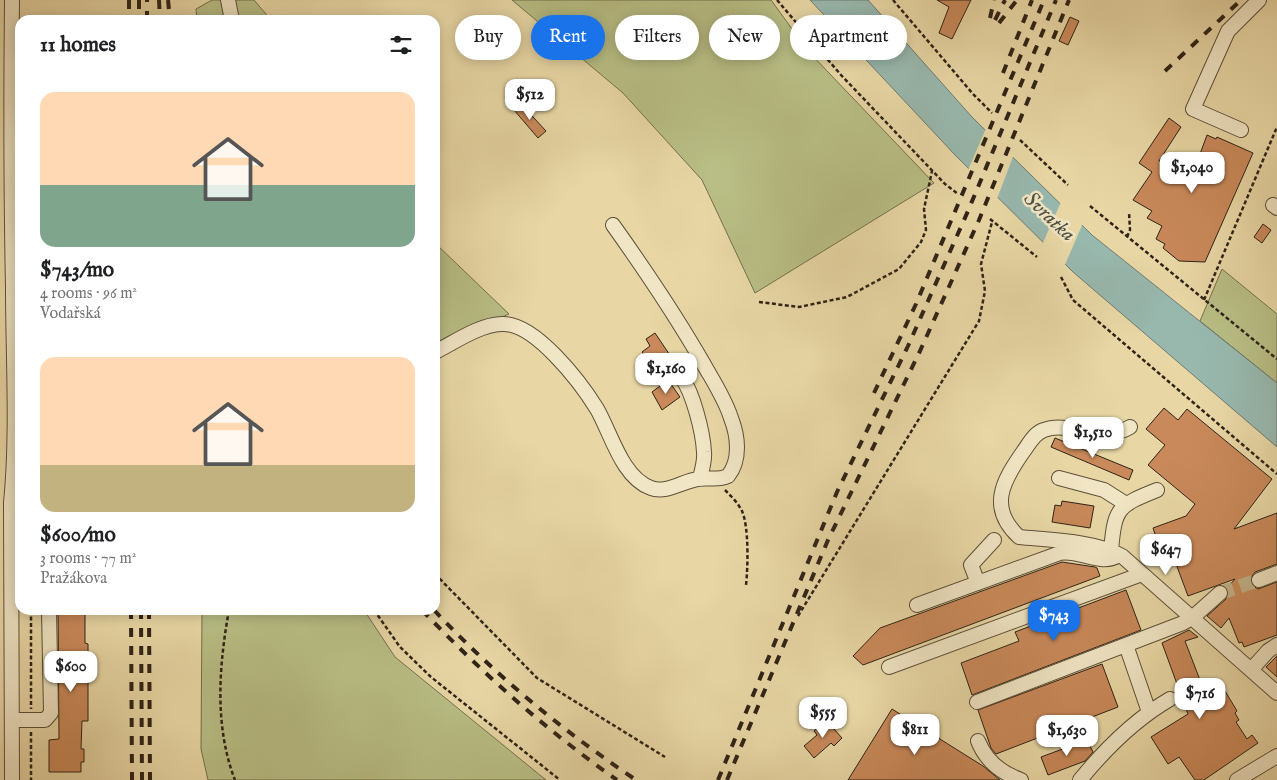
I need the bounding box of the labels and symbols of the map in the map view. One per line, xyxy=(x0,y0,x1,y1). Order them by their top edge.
pin: $512 xyxy=(500,78,560,121)
pin: $1,040 xyxy=(1151,152,1233,194)
water label: Svratka xyxy=(1017,186,1081,248)
pin: $1,160 xyxy=(625,352,707,395)
pin: $1,510 xyxy=(1052,416,1134,459)
pin: $647 xyxy=(1136,534,1196,576)
pin: $743 xyxy=(1024,600,1084,642)
pin: $600 xyxy=(41,650,101,693)
pin: $716 xyxy=(1170,678,1230,720)
pin: $555 xyxy=(793,696,853,739)
pin: $811 xyxy=(885,714,945,756)
pin: $1,630 xyxy=(1026,714,1108,757)

